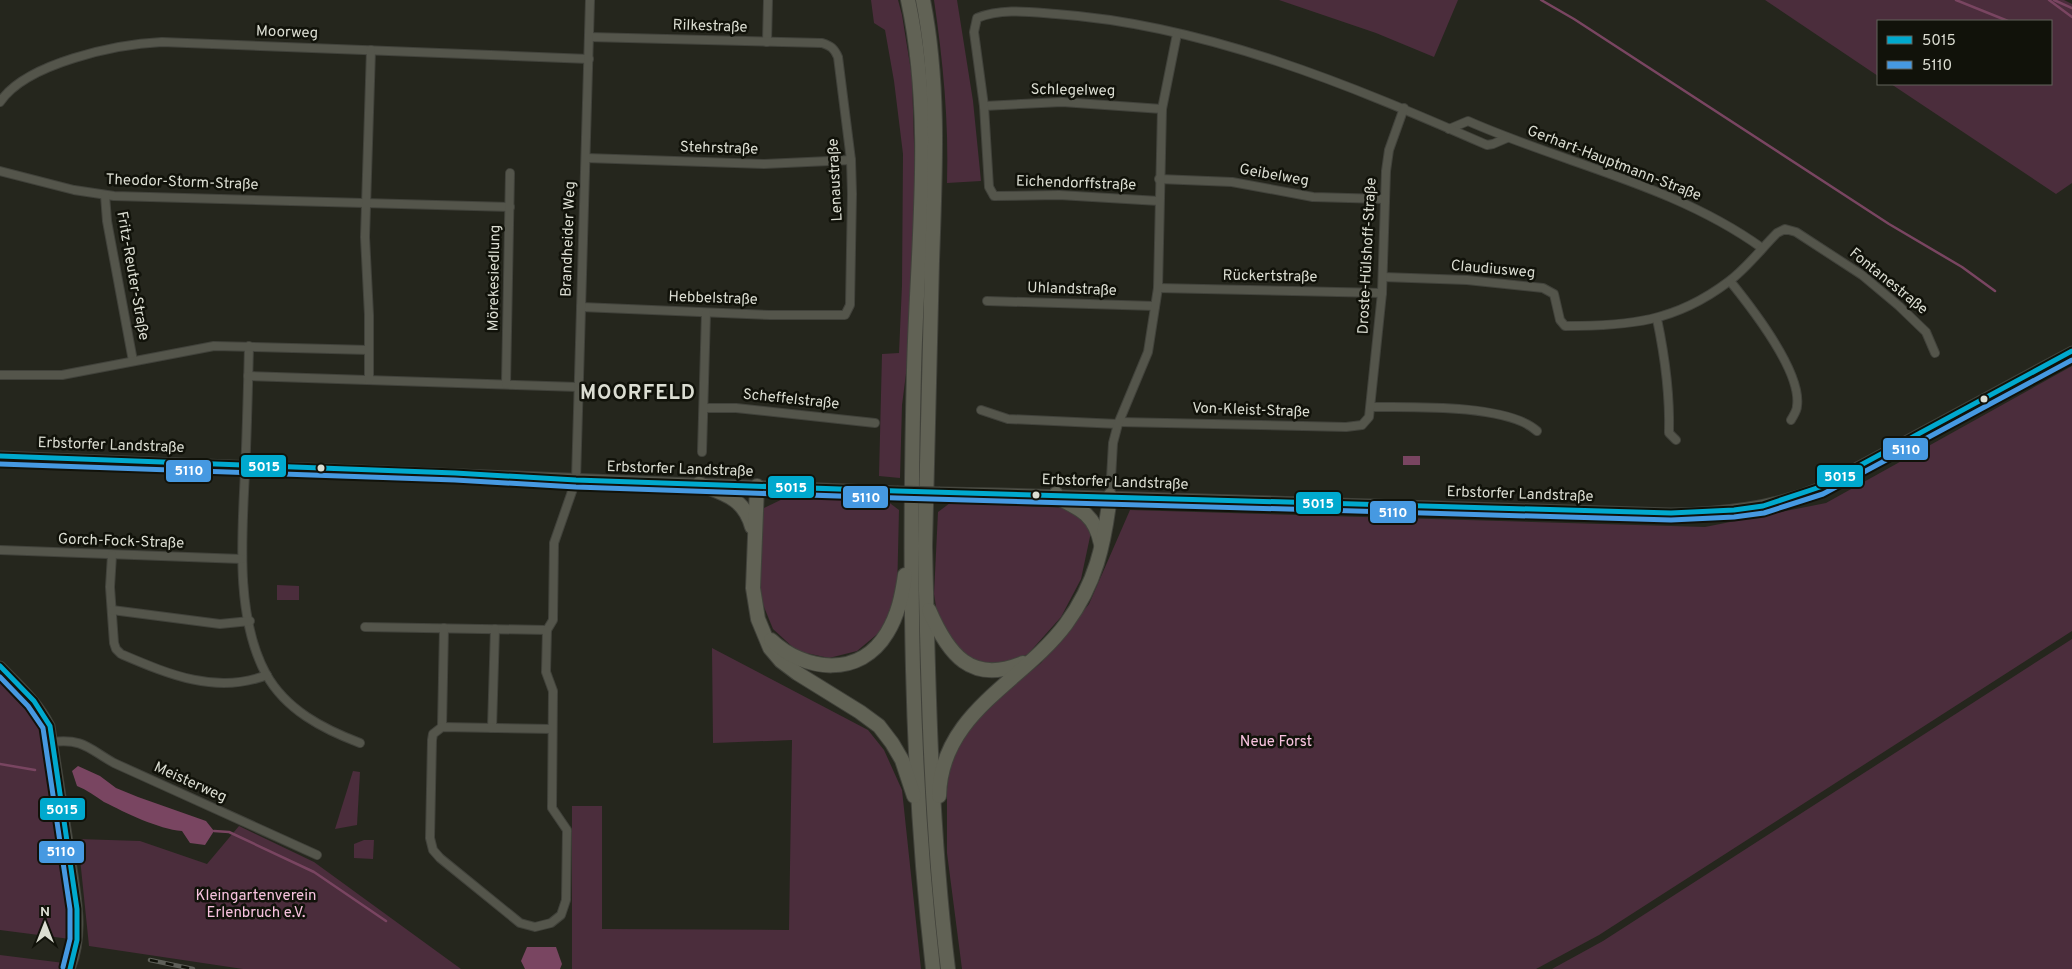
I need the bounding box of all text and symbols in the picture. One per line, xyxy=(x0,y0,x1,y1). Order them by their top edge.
street label: Rilkestraße xyxy=(672,16,748,38)
legend xyxy=(1877,20,2052,85)
street label: Moorweg xyxy=(256,22,318,44)
text: 5015 xyxy=(1922,32,1956,51)
text: 5110 xyxy=(1922,57,1952,76)
street label: Schlegelweg xyxy=(1031,81,1115,101)
street label: Gerhart-Hauptmann-Straße xyxy=(1524,122,1704,206)
street label: Stehrstraße xyxy=(679,138,759,160)
street label: Lenaustraße xyxy=(824,138,848,222)
street label: Geibelweg xyxy=(1238,161,1310,191)
street label: Theodor-Storm-Straße xyxy=(105,171,259,195)
street label: Eichendorffstraße xyxy=(1016,172,1136,196)
street label: Droste-Hülshoff-Straße xyxy=(1354,177,1382,335)
street label: Brandheider Weg xyxy=(557,181,581,297)
street label: Fritz-Reuter-Straße xyxy=(111,210,153,342)
street label: Mörekesiedlung xyxy=(485,224,505,332)
street label: Fontanestraße xyxy=(1845,245,1931,319)
street label: Claudiusweg xyxy=(1450,257,1536,283)
street label: Rückertstraße xyxy=(1222,267,1318,287)
street label: Uhlandstraße xyxy=(1027,279,1117,301)
street label: Hebbelstraße xyxy=(668,288,758,310)
district label: MOORFELD xyxy=(580,381,696,407)
street label: Scheffelstraße xyxy=(742,385,840,415)
unlabelled marker xyxy=(1979,394,1989,404)
street label: Von-Kleist-Straße xyxy=(1192,399,1310,423)
street label: Erbstorfer Landstraße xyxy=(37,434,185,458)
line badge: 5110 xyxy=(1882,437,1929,461)
text: 5110 xyxy=(1892,442,1920,459)
line badge: 5015 xyxy=(240,454,287,478)
street label: Erbstorfer Landstraße xyxy=(606,458,754,482)
line badge: 5110 xyxy=(165,459,212,483)
text: 5015 xyxy=(248,459,280,476)
text: 5110 xyxy=(175,463,203,480)
unlabelled marker xyxy=(316,463,326,473)
line badge: 5015 xyxy=(1816,464,1864,488)
text: 5015 xyxy=(1824,469,1856,486)
street label: Erbstorfer Landstraße xyxy=(1041,471,1189,495)
line badge: 5015 xyxy=(767,475,815,499)
text: 5015 xyxy=(775,480,807,497)
street label: Erbstorfer Landstraße xyxy=(1446,483,1594,507)
line badge: 5110 xyxy=(842,485,889,509)
text: 5110 xyxy=(852,490,880,507)
unlabelled marker xyxy=(1031,490,1041,500)
line badge: 5015 xyxy=(1295,491,1342,515)
text: 5015 xyxy=(1302,496,1334,513)
line badge: 5110 xyxy=(1369,500,1417,524)
text: 5110 xyxy=(1379,505,1407,522)
street label: Gorch-Fock-Straße xyxy=(58,530,184,554)
park label: Neue Forst xyxy=(1240,733,1312,752)
street label: Meisterweg xyxy=(151,758,229,808)
line badge: 5015 xyxy=(39,797,86,821)
text: 5015 xyxy=(46,802,78,819)
line badge: 5110 xyxy=(38,840,85,864)
text: 5110 xyxy=(47,844,75,861)
park label: Kleingartenverein Erlenbruch e.V. xyxy=(196,887,316,923)
north arrow xyxy=(20,899,70,949)
text: N xyxy=(40,904,50,921)

